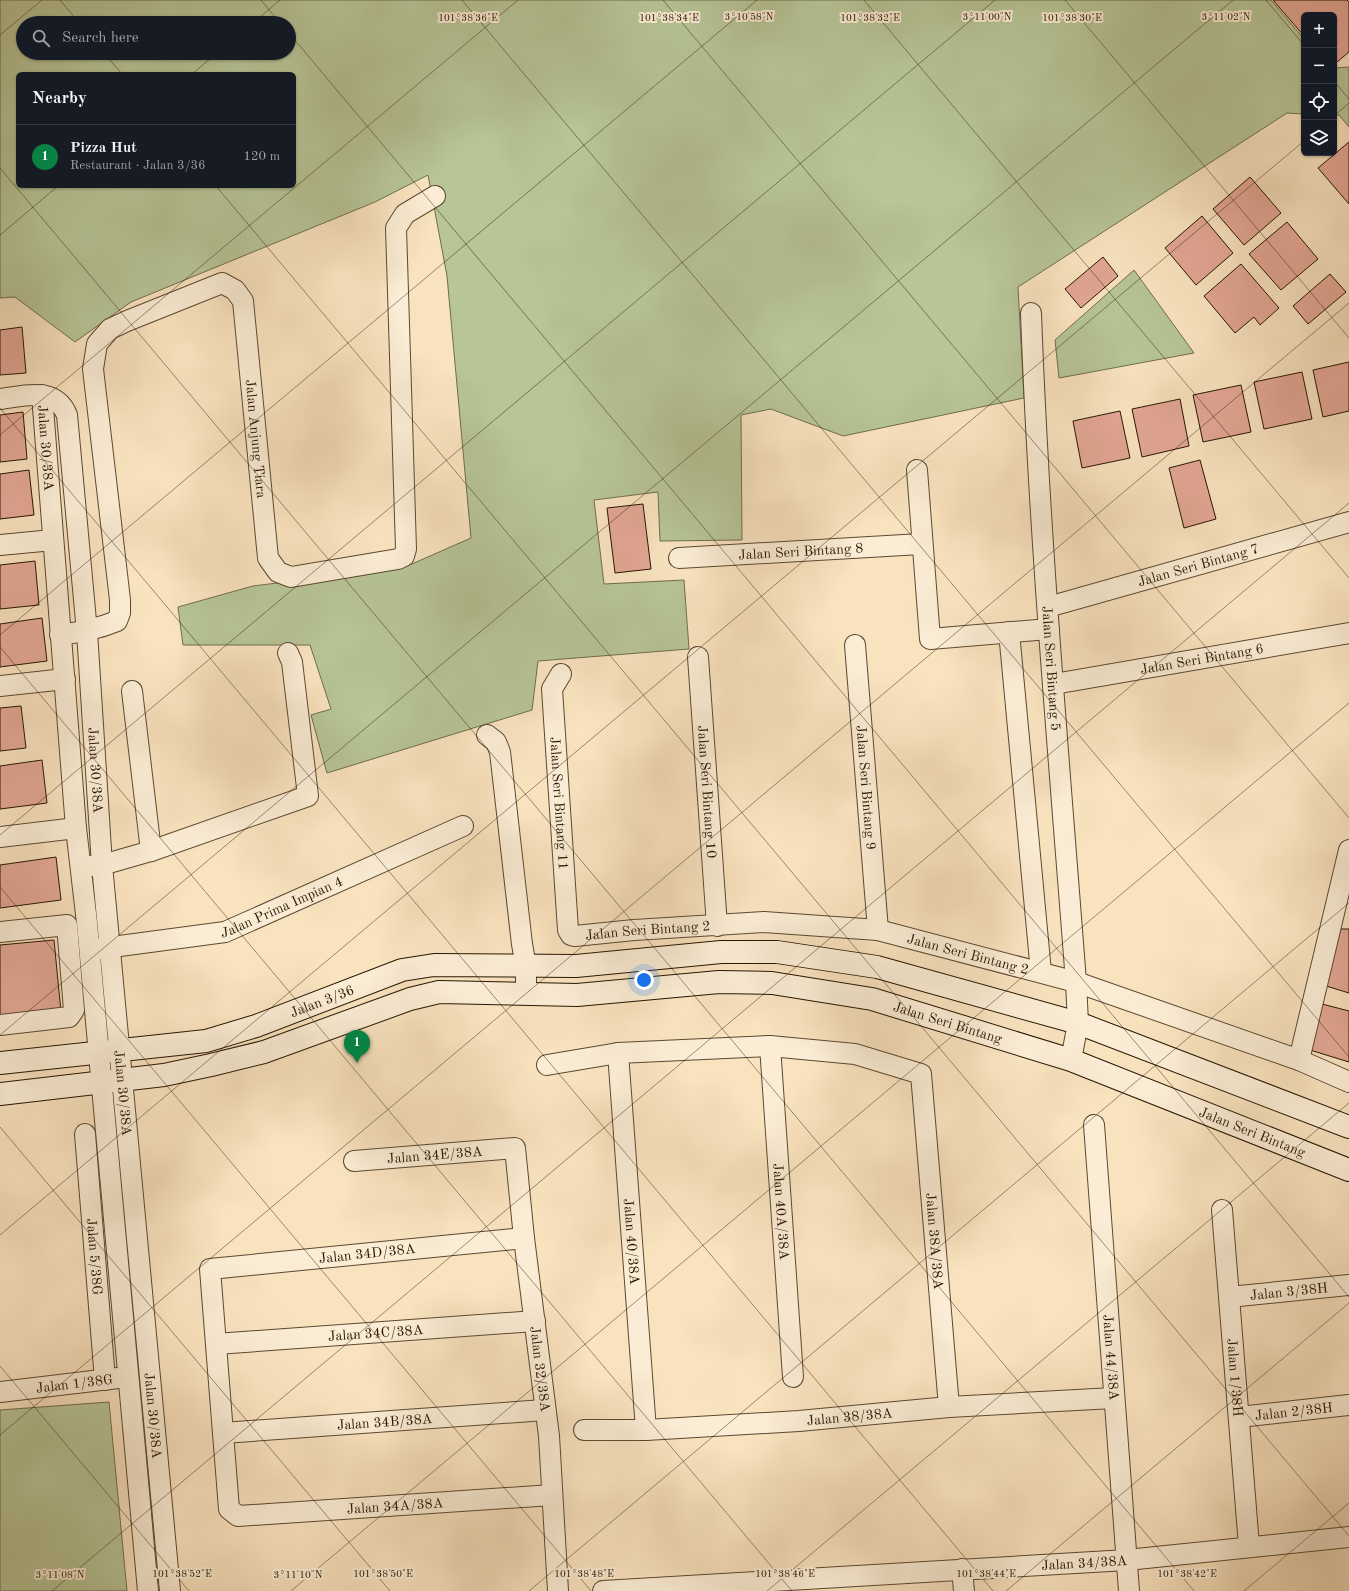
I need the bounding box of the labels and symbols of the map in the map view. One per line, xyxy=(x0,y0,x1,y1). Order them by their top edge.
text: 3°10'58"N xyxy=(725,12,774,22)
text: 3°11'00"N xyxy=(963,12,1012,22)
text: 3°11'02"N xyxy=(1202,12,1251,22)
text: 101°38'36"E xyxy=(438,13,498,23)
text: 101°38'34"E xyxy=(639,13,699,23)
text: 101°38'32"E xyxy=(840,13,900,23)
text: 101°38'30"E xyxy=(1042,13,1102,23)
street label: Jalan Anjung Tiara xyxy=(243,379,268,499)
street label: Jalan 30/38A xyxy=(35,404,56,492)
street label: Jalan Seri Bintang 8 xyxy=(738,541,864,563)
street label: Jalan Seri Bintang 7 xyxy=(1136,542,1261,589)
street label: Jalan Seri Bintang 5 xyxy=(1039,605,1062,731)
street label: Jalan Seri Bintang 6 xyxy=(1139,642,1265,677)
street label: Jalan Seri Bintang 10 xyxy=(695,725,718,859)
street label: Jalan Seri Bintang 9 xyxy=(853,725,878,851)
street label: Jalan 30/38A xyxy=(85,727,105,814)
street label: Jalan Seri Bintang 11 xyxy=(547,736,570,870)
street label: Jalan Prima Impian 4 xyxy=(220,875,345,940)
street label: Jalan Seri Bintang 2 xyxy=(585,919,711,943)
street label: Jalan Seri Bintang 2 xyxy=(906,932,1030,977)
your location xyxy=(634,970,654,990)
street label: Jalan 3/36 xyxy=(288,983,356,1020)
street label: Jalan Seri Bintang xyxy=(891,1000,1004,1047)
pin: 1 xyxy=(344,1030,370,1063)
street label: Jalan 30/38A xyxy=(111,1049,133,1137)
street label: Jalan Seri Bintang xyxy=(1197,1105,1308,1160)
street label: Jalan 34E/38A xyxy=(386,1145,483,1166)
street label: Jalan 40A/38A xyxy=(770,1163,791,1261)
street label: Jalan 38A/38A xyxy=(923,1192,945,1290)
street label: Jalan 40/38A xyxy=(621,1198,641,1285)
street label: Jalan 5/38G xyxy=(84,1218,104,1296)
street label: Jalan 34D/38A xyxy=(318,1242,416,1266)
street label: Jalan 3/38H xyxy=(1249,1281,1329,1303)
street label: Jalan 44/38A xyxy=(1100,1314,1121,1401)
street label: Jalan 34C/38A xyxy=(327,1323,424,1344)
street label: Jalan 32/38A xyxy=(527,1325,552,1413)
street label: Jalan 1/38H xyxy=(1224,1338,1245,1417)
street label: Jalan 30/38A xyxy=(142,1372,164,1459)
street label: Jalan 1/38G xyxy=(35,1373,114,1396)
street label: Jalan 2/38H xyxy=(1254,1401,1334,1423)
street label: Jalan 38/38A xyxy=(806,1406,893,1428)
street label: Jalan 34B/38A xyxy=(336,1412,433,1433)
street label: Jalan 34A/38A xyxy=(346,1496,444,1517)
street label: Jalan 34/38A xyxy=(1041,1554,1128,1573)
text: 101°38'52"E xyxy=(152,1569,212,1579)
text: 101°38'50"E xyxy=(353,1569,413,1579)
text: 101°38'48"E xyxy=(554,1569,614,1579)
text: 101°38'46"E xyxy=(755,1569,815,1579)
text: 101°38'44"E xyxy=(956,1569,1016,1579)
text: 101°38'42"E xyxy=(1157,1569,1217,1579)
text: 3°11'08"N xyxy=(36,1570,85,1580)
text: 3°11'10"N xyxy=(274,1570,323,1580)

